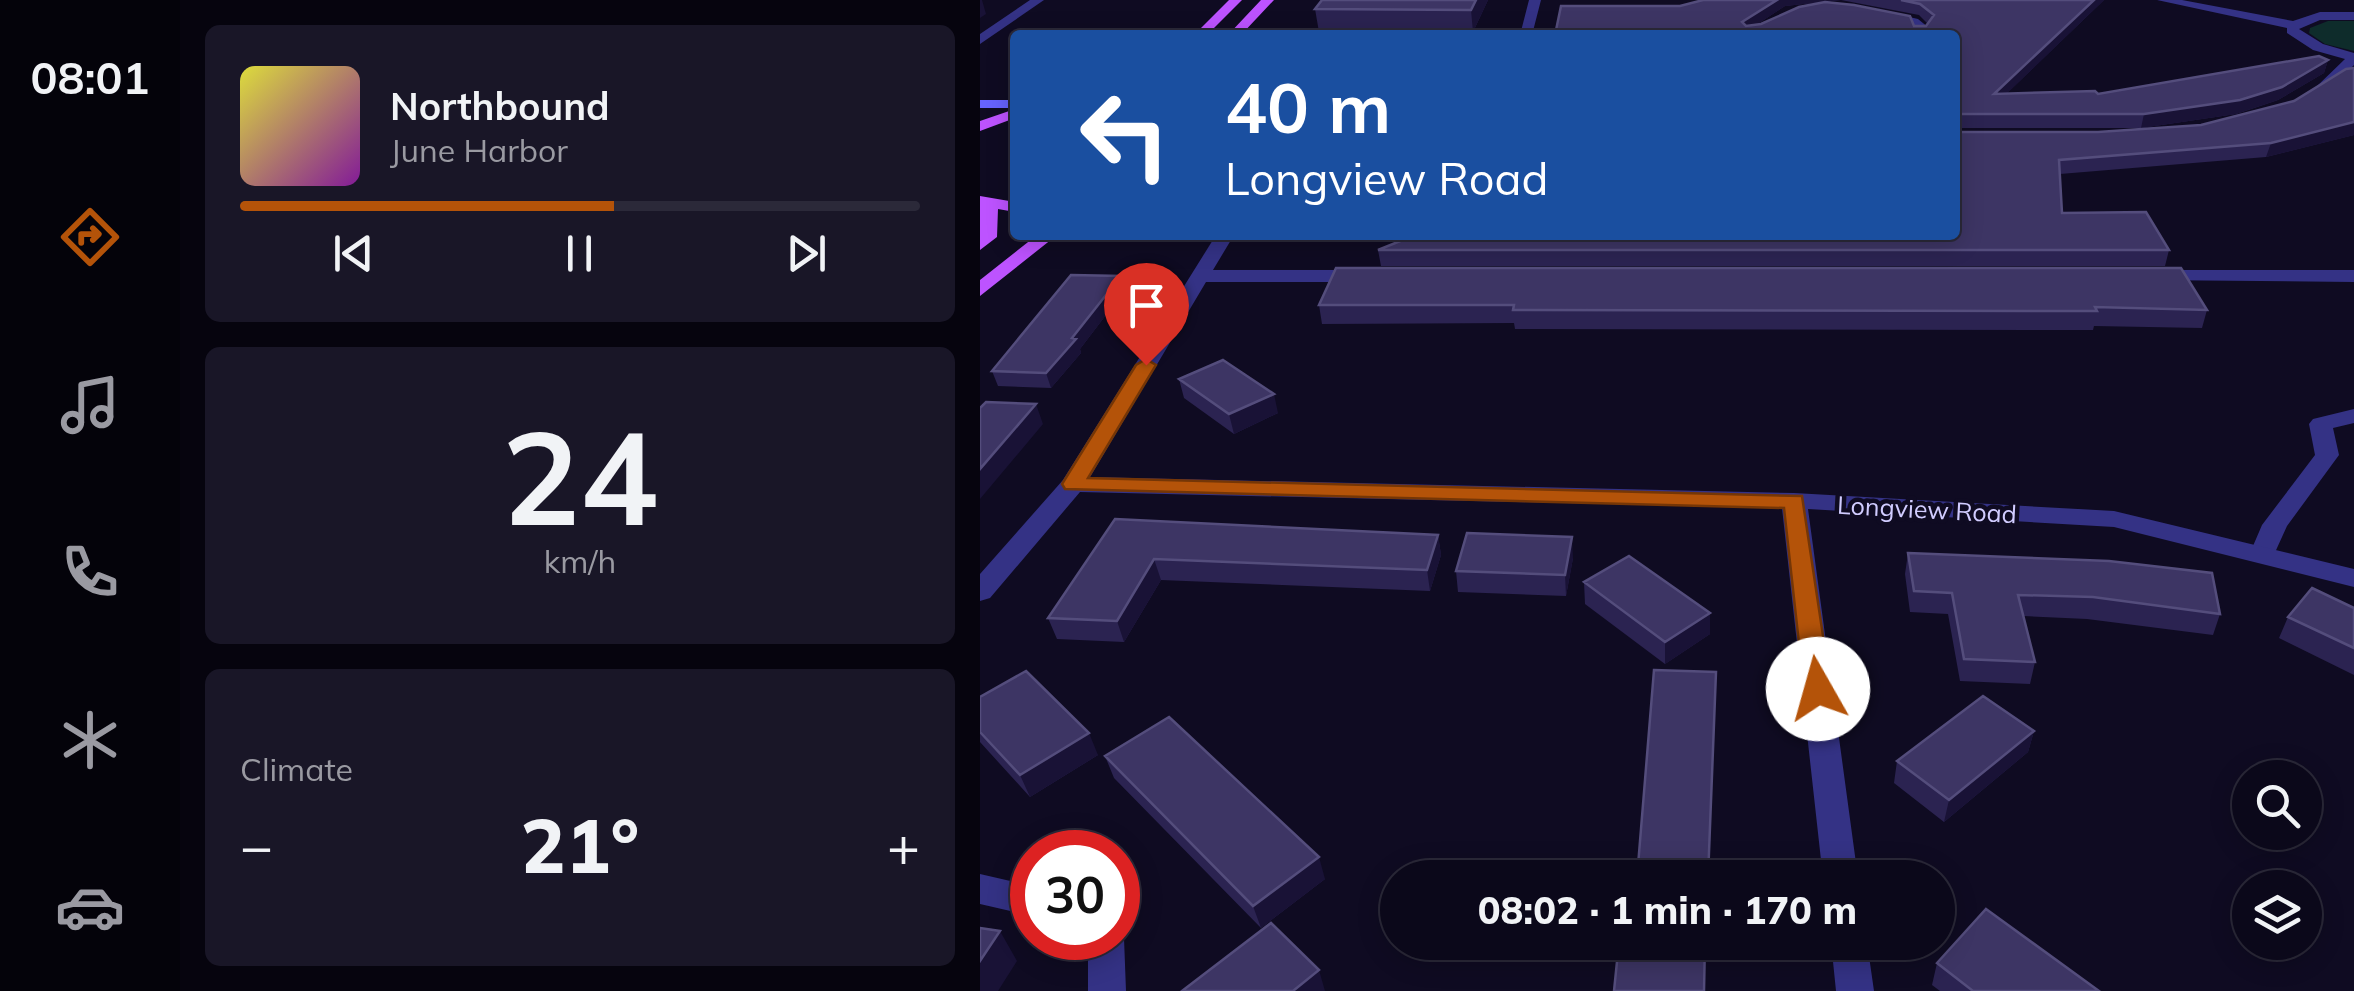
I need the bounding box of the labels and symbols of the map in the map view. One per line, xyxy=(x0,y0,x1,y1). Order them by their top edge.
pin xyxy=(1104,263,1189,366)
street label: Longview Road xyxy=(1836,489,2018,529)
position arrow xyxy=(1766,637,1870,741)
speed limit sign: 30 xyxy=(1010,830,1140,960)

